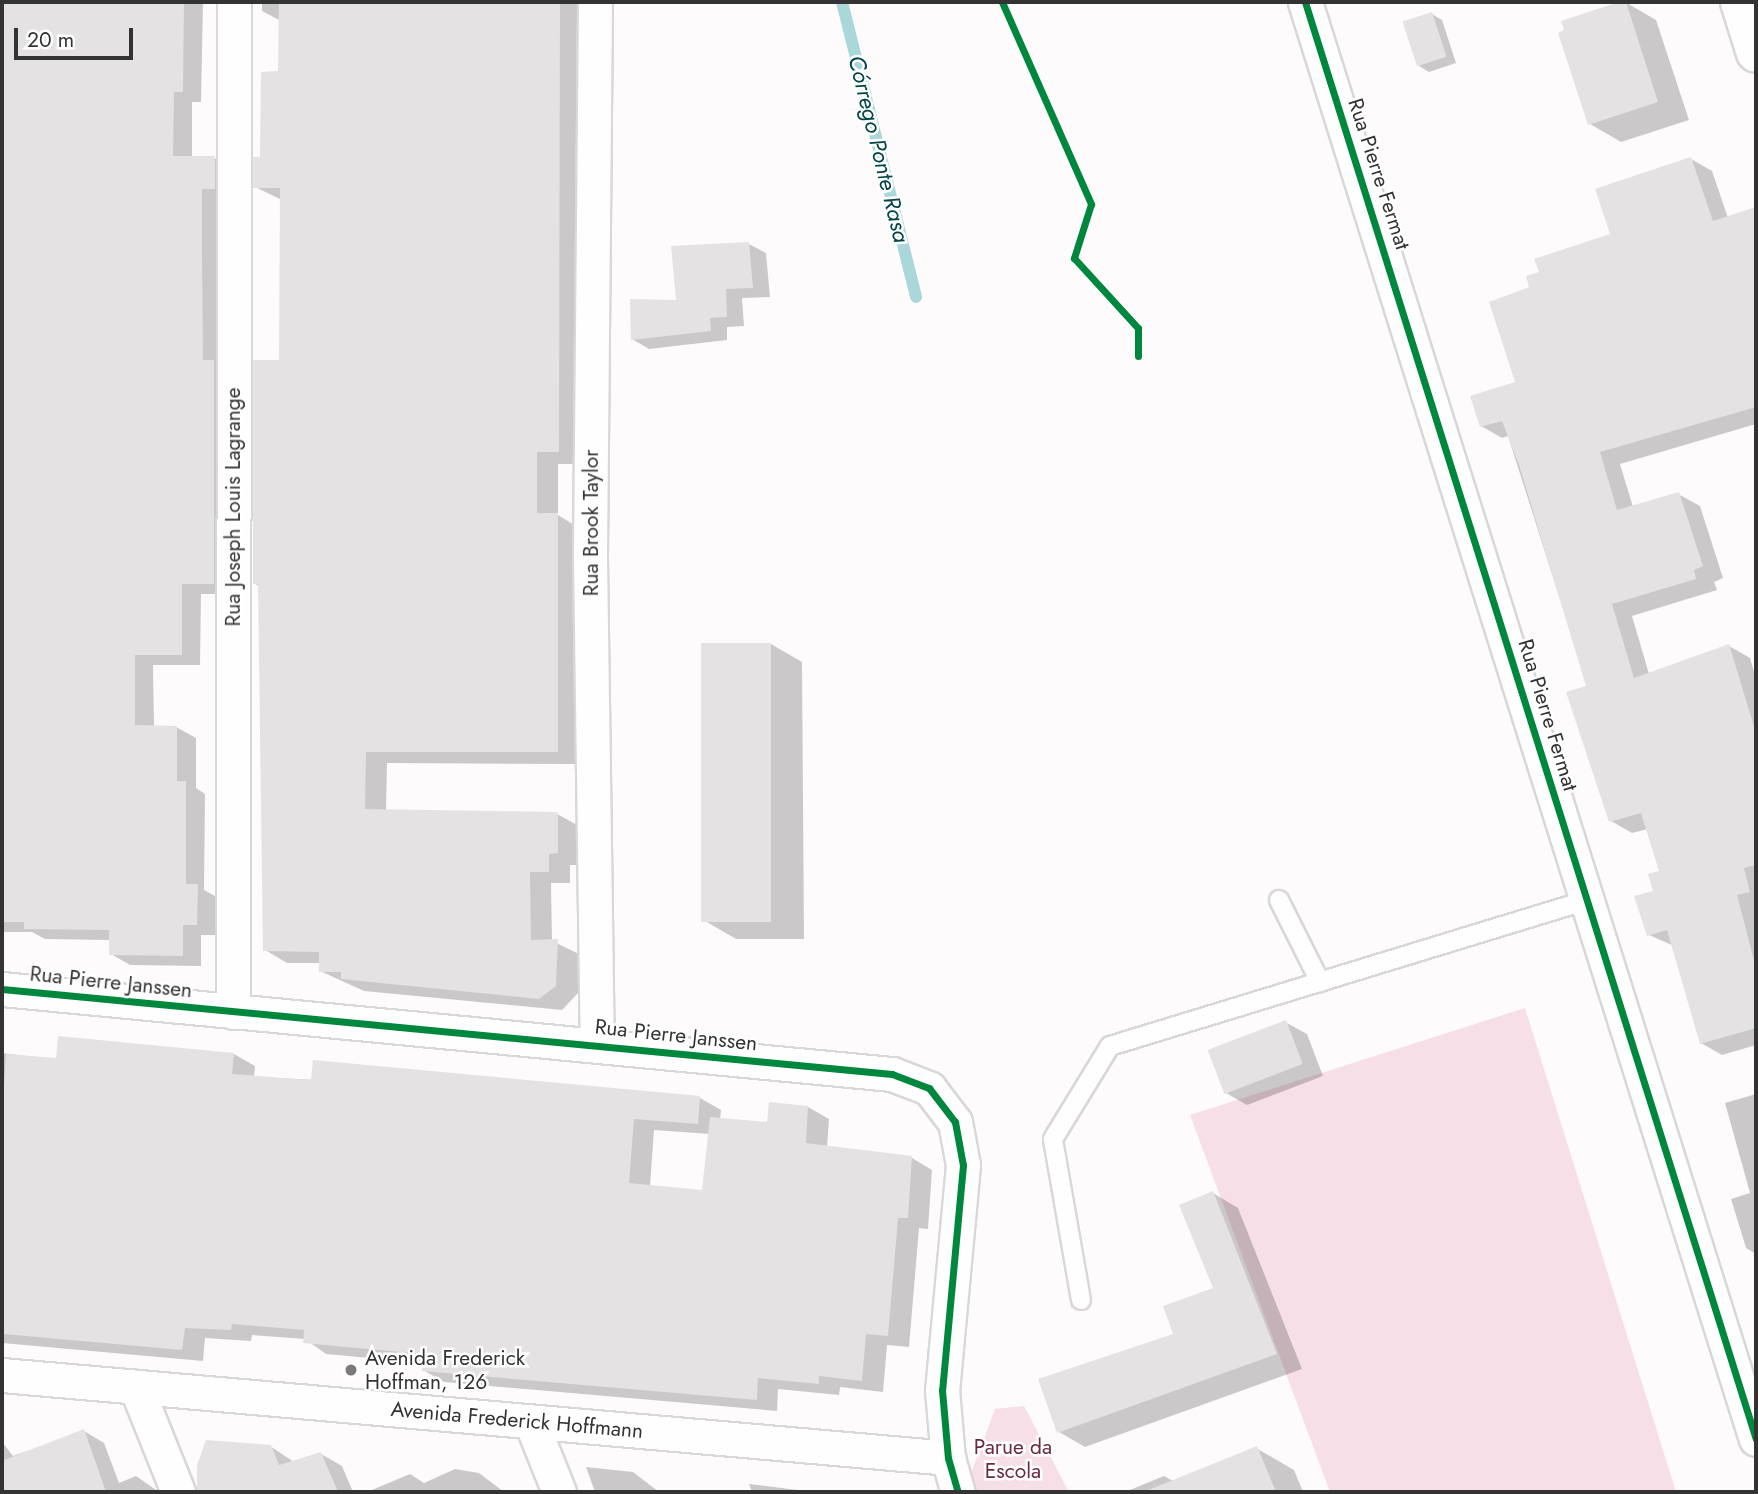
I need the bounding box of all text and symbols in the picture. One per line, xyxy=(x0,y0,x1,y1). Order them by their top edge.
scale bar xyxy=(18,14,136,58)
text: 20 m xyxy=(27,25,74,55)
water label: Córrego Ponte Rasa xyxy=(842,53,916,245)
street label: Rua Pierre Fermat xyxy=(1343,95,1415,253)
street label: Rua Joseph Louis Lagrange xyxy=(220,387,246,627)
street label: Rua Brook Taylor xyxy=(578,450,604,596)
street label: Rua Pierre Fermat xyxy=(1513,636,1583,794)
street label: Rua Pierre Janssen xyxy=(29,961,193,1003)
street label: Rua Pierre Janssen xyxy=(594,1014,758,1056)
place label: Avenida Frederick Hoffman, 126 xyxy=(365,1345,525,1395)
marker: Avenida Frederick Hoffman, 126 xyxy=(343,1362,359,1378)
street label: Avenida Frederick Hoffmann xyxy=(390,1396,644,1444)
park label: Parue da Escola xyxy=(974,1434,1052,1484)

